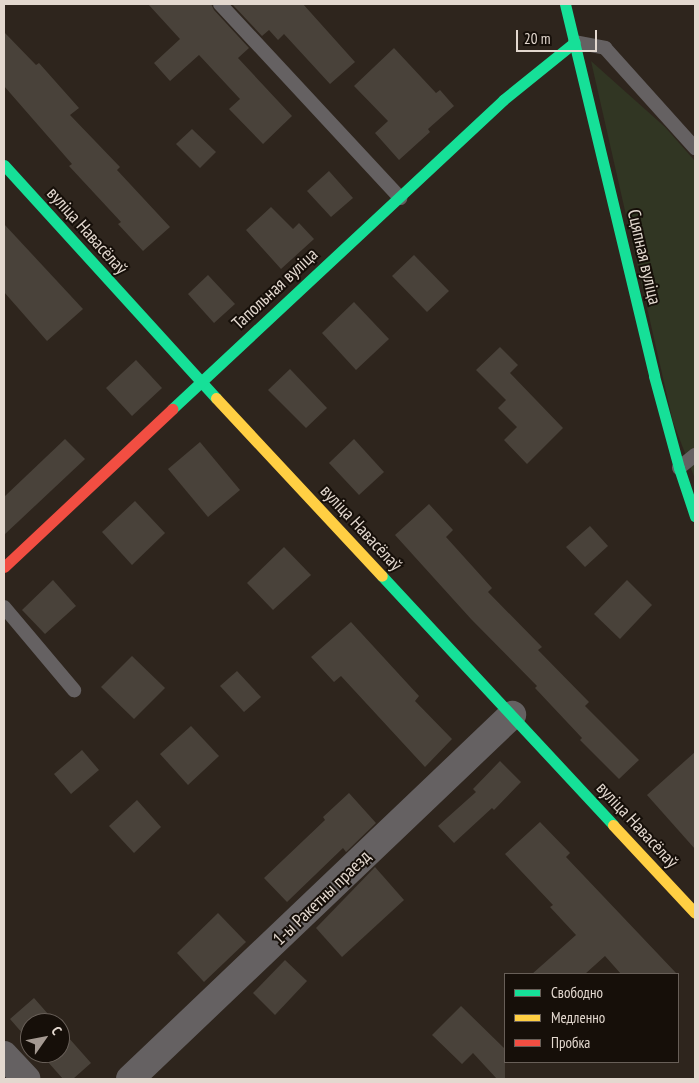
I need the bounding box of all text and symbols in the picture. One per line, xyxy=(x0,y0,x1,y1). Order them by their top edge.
scale bar xyxy=(519,20,600,52)
text: 20 m xyxy=(524,29,550,48)
street label: вуліца Навасёлаў xyxy=(42,183,132,279)
street label: Сцяпная вуліца xyxy=(623,207,665,307)
street label: Тапольная вуліца xyxy=(228,244,322,334)
street label: вуліца Навасёлаў xyxy=(316,480,406,576)
street label: вуліца Навасёлаў xyxy=(592,777,682,873)
street label: 1-ы Ракетны праезд xyxy=(269,846,375,950)
legend xyxy=(504,973,679,1063)
text: Свободно xyxy=(551,983,603,1002)
text: Медленно xyxy=(551,1008,605,1027)
north arrow xyxy=(20,1013,70,1063)
text: С xyxy=(47,1023,66,1038)
text: Пробка xyxy=(551,1033,590,1052)

